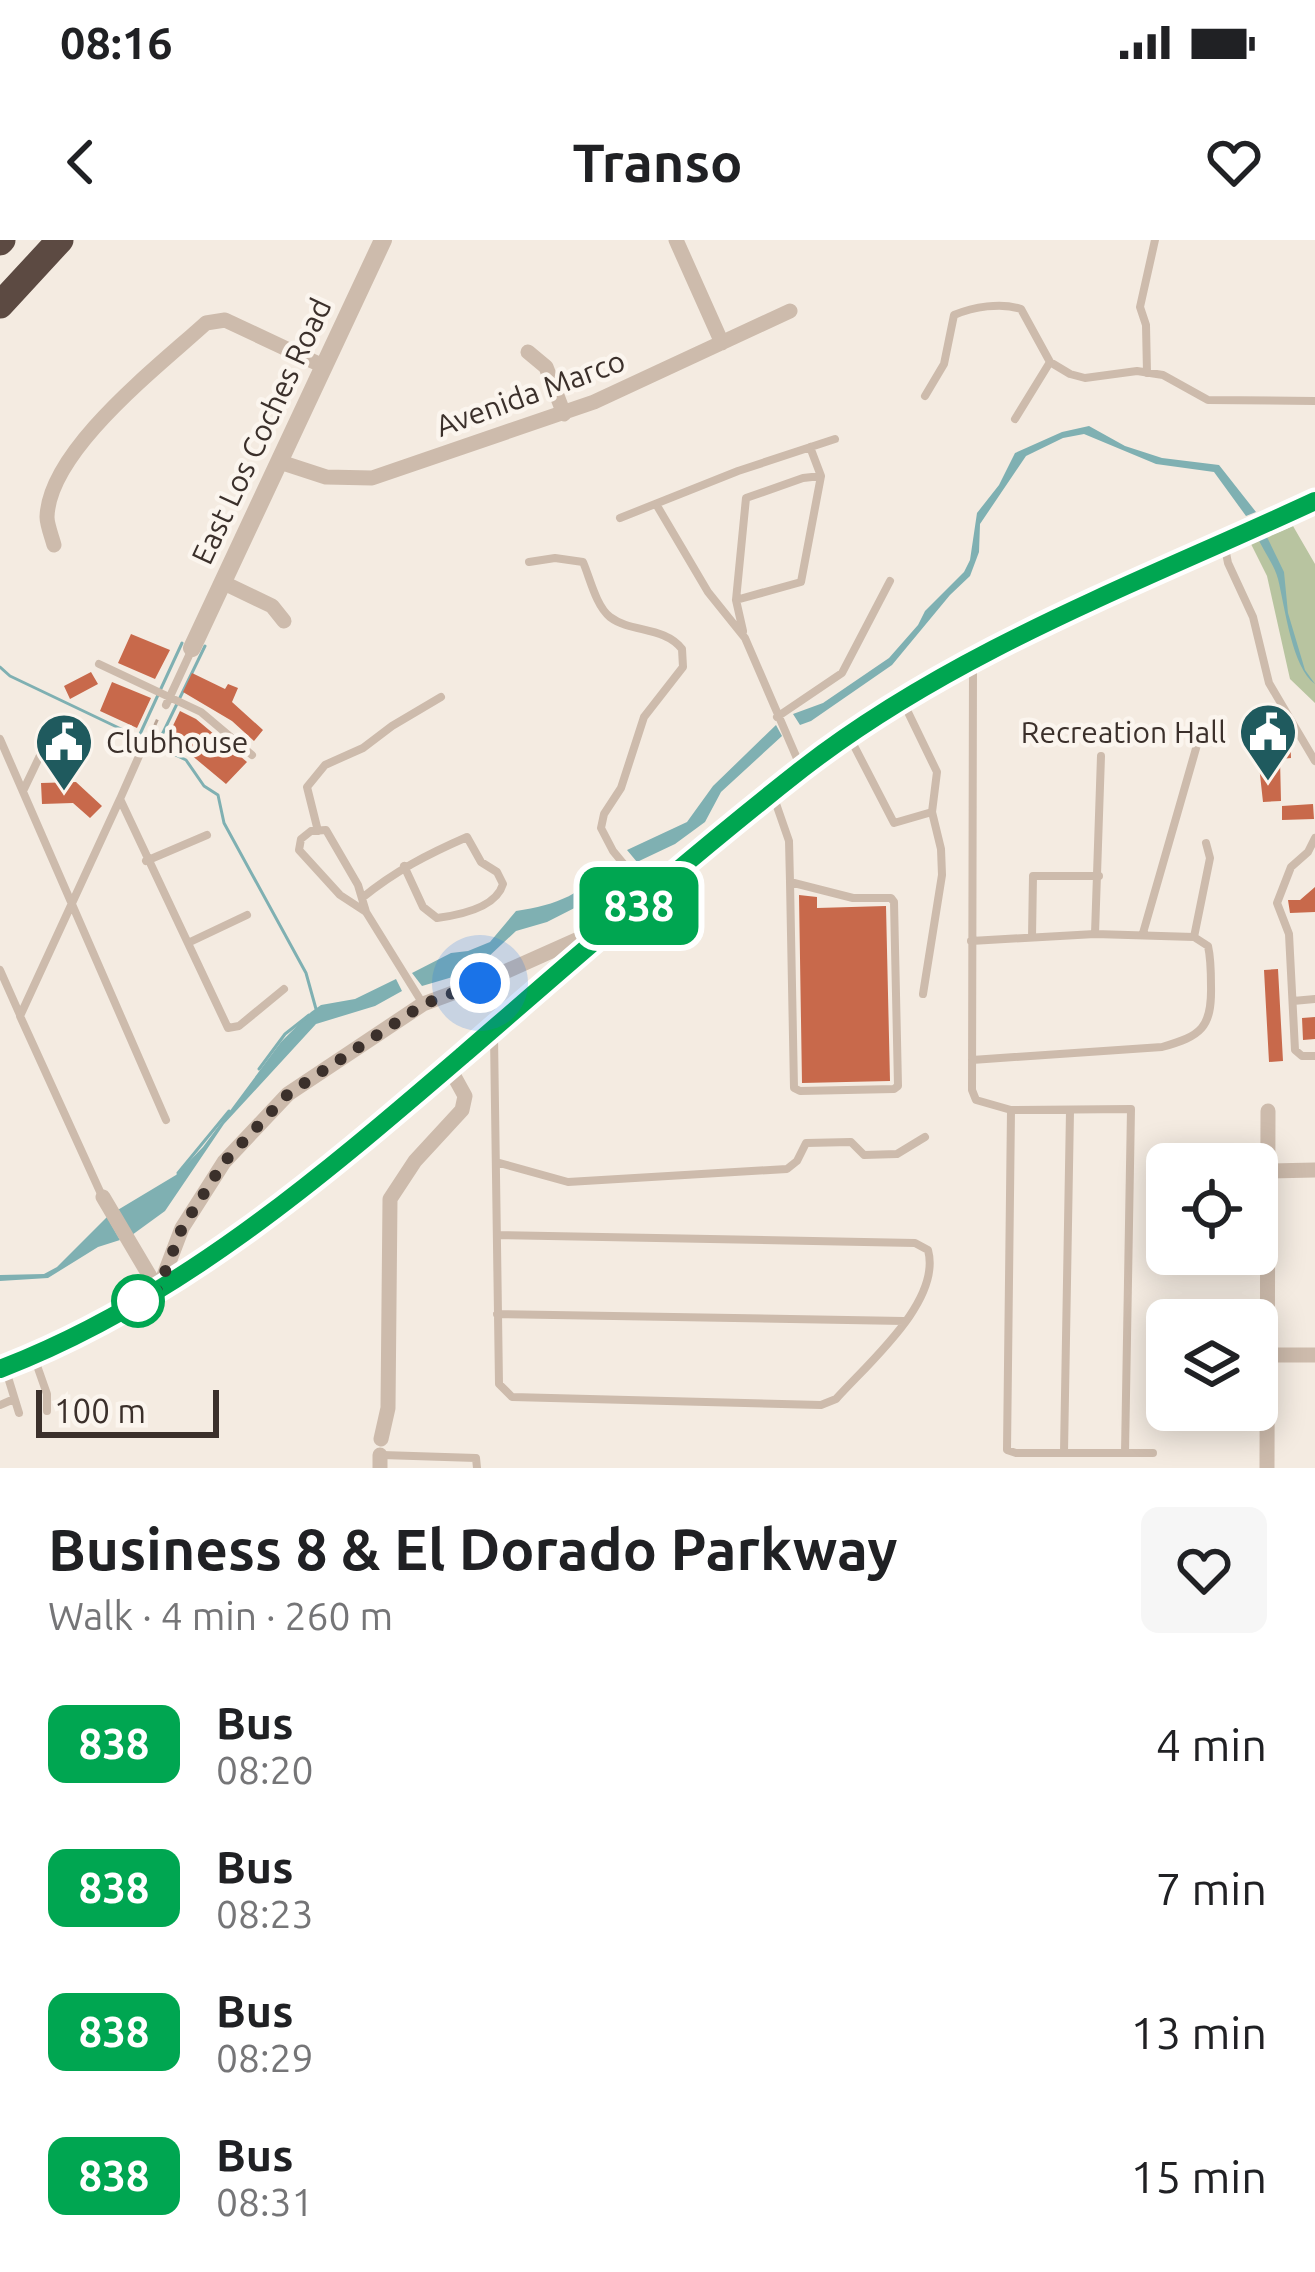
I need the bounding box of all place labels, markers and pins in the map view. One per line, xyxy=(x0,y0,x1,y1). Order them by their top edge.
public building icon: Recreation Hall xyxy=(1237,701,1299,783)
public building icon: Clubhouse xyxy=(33,711,95,793)
place label: Recreation Hall xyxy=(1021,715,1226,749)
place label: Clubhouse xyxy=(106,725,248,759)
unlabelled marker xyxy=(113,1276,163,1326)

